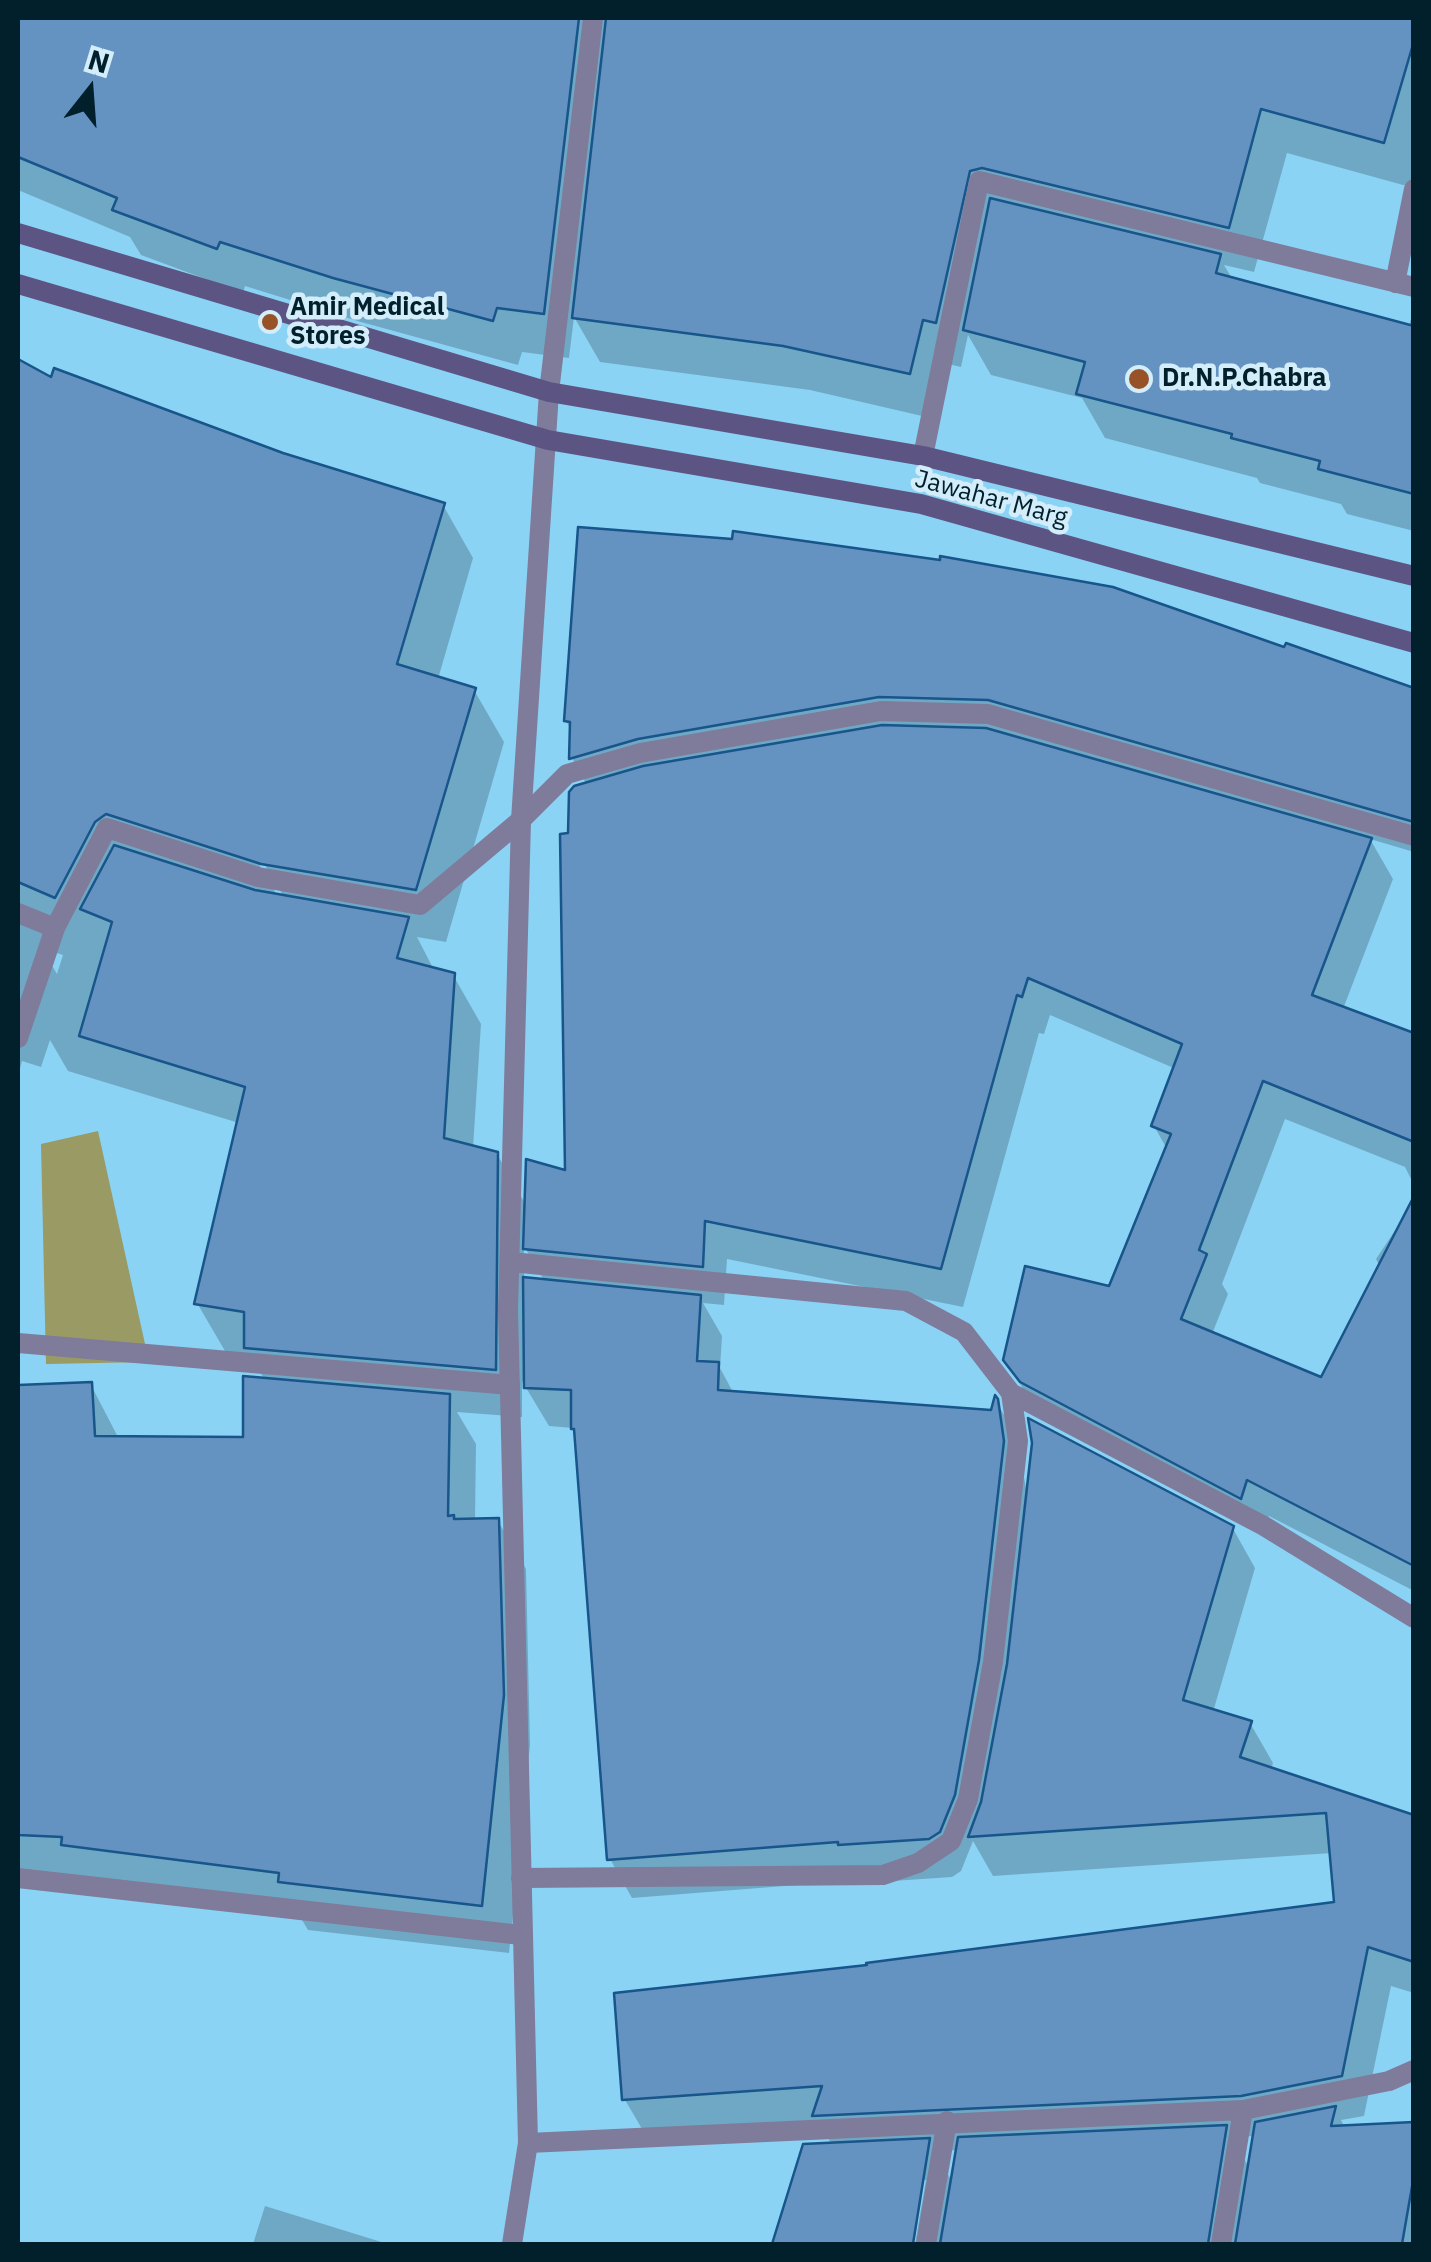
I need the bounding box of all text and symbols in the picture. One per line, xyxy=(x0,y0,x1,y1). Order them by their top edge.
north arrow xyxy=(40,40,140,140)
text: N xyxy=(84,40,114,81)
place label: Amir Medical Stores xyxy=(290,293,444,352)
marker: Amir Medical Stores xyxy=(259,311,281,333)
place label: Dr.N.P.Chabra xyxy=(1162,364,1326,394)
marker: Dr.N.P.Chabra xyxy=(1126,366,1152,392)
street label: Jawahar Marg xyxy=(912,464,1070,534)

